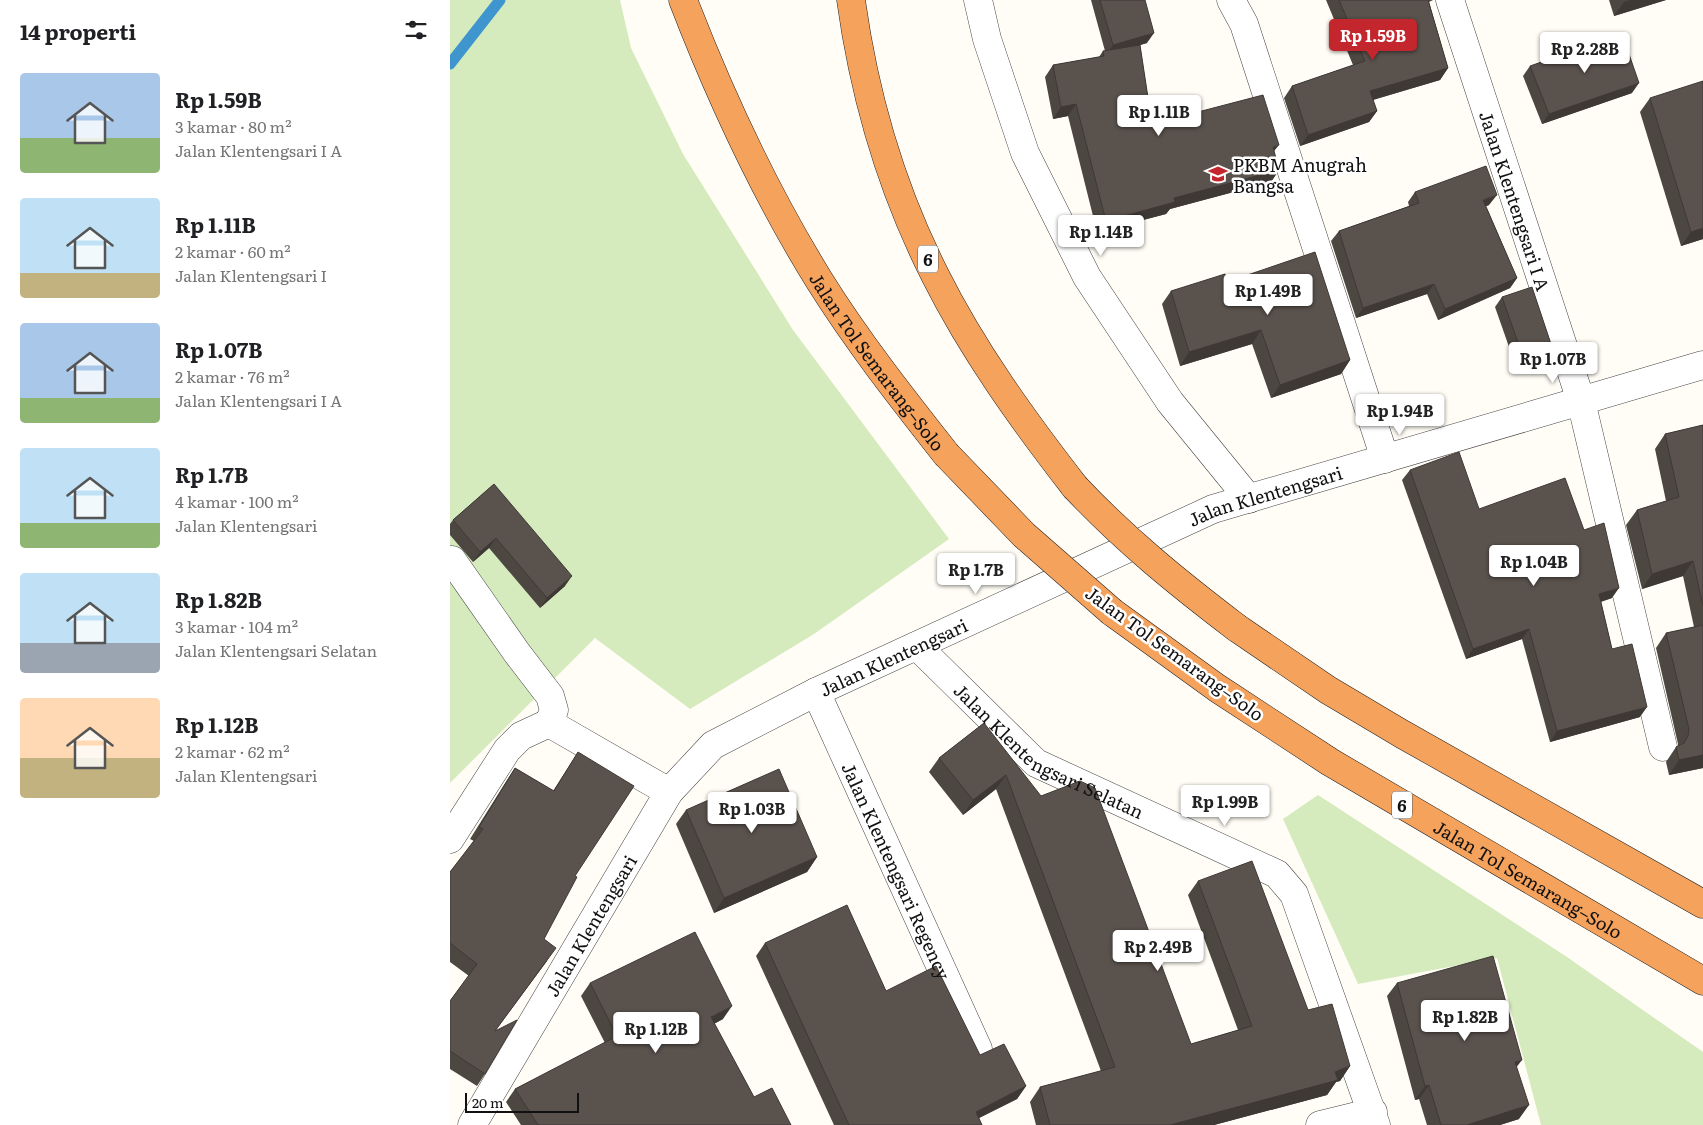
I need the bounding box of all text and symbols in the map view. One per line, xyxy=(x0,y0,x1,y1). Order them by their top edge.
text: 14 properti xyxy=(20,15,136,46)
icon: filters xyxy=(402,16,430,44)
pin: Rp 1.59B xyxy=(1321,18,1425,61)
text: Rp 1.59B xyxy=(1340,23,1406,47)
pin: Rp 2.28B xyxy=(1533,32,1637,74)
text: Rp 2.28B xyxy=(1551,36,1619,60)
text: Rp 1.59B xyxy=(175,83,262,114)
icon: home xyxy=(60,93,120,153)
pin: Rp 1.11B xyxy=(1107,94,1211,137)
text: Rp 1.11B xyxy=(1128,99,1190,123)
street label: Jalan Klentengsari I A xyxy=(1473,107,1558,294)
text: 3 kamar · 80 m² xyxy=(175,114,292,138)
text: Jalan Klentengsari I A xyxy=(175,138,342,162)
place label: PKBM Anugrah Bangsa xyxy=(1233,151,1367,199)
school or university icon: PKBM Anugrah Bangsa xyxy=(1207,163,1229,185)
text: Rp 1.11B xyxy=(175,208,256,239)
pin: Rp 1.14B xyxy=(1049,214,1153,257)
icon: home xyxy=(60,218,120,278)
text: Rp 1.14B xyxy=(1069,219,1133,243)
text: 2 kamar · 60 m² xyxy=(175,239,291,263)
road number: 6 xyxy=(918,245,938,272)
text: Jalan Klentengsari I xyxy=(175,263,327,287)
street label: Jalan Tol Semarang–Solo xyxy=(804,267,952,456)
pin: Rp 1.49B xyxy=(1216,274,1320,316)
text: Rp 1.49B xyxy=(1235,278,1301,302)
text: Rp 1.07B xyxy=(175,333,263,364)
pin: Rp 1.07B xyxy=(1501,342,1605,384)
icon: home xyxy=(60,343,120,403)
text: Rp 1.07B xyxy=(1520,346,1586,370)
text: 2 kamar · 76 m² xyxy=(175,364,290,388)
text: Jalan Klentengsari I A xyxy=(175,388,342,412)
pin: Rp 1.94B xyxy=(1348,394,1452,436)
text: Rp 1.94B xyxy=(1366,398,1434,422)
text: Rp 1.7B xyxy=(175,458,248,489)
street label: Jalan Klentengsari xyxy=(1183,458,1345,532)
icon: home xyxy=(60,468,120,528)
text: 4 kamar · 100 m² xyxy=(175,489,299,513)
text: Jalan Klentengsari xyxy=(175,513,317,537)
pin: Rp 1.04B xyxy=(1482,544,1586,587)
text: Rp 1.04B xyxy=(1500,549,1568,573)
pin: Rp 1.7B xyxy=(930,552,1022,595)
text: Rp 1.7B xyxy=(948,557,1004,581)
street label: Jalan Tol Semarang–Solo xyxy=(1080,579,1270,727)
text: Rp 1.82B xyxy=(175,583,262,614)
icon: home xyxy=(60,593,120,653)
street label: Jalan Klentengsari xyxy=(815,611,972,702)
text: 3 kamar · 104 m² xyxy=(175,614,298,638)
text: Jalan Klentengsari Selatan xyxy=(175,638,377,662)
street label: Jalan Klentengsari Selatan xyxy=(948,677,1149,825)
text: Rp 1.12B xyxy=(175,708,258,739)
icon: home xyxy=(60,718,120,778)
text: 2 kamar · 62 m² xyxy=(175,739,290,763)
street label: Jalan Klentengsari Regency xyxy=(836,758,958,984)
text: Jalan Klentengsari xyxy=(175,763,317,787)
pin: Rp 1.99B xyxy=(1173,784,1277,827)
text: Rp 1.99B xyxy=(1192,789,1258,813)
pin: Rp 1.03B xyxy=(700,792,804,834)
road number: 6 xyxy=(1392,792,1412,818)
text: Rp 1.03B xyxy=(719,796,785,820)
street label: Jalan Tol Semarang–Solo xyxy=(1429,813,1628,945)
street label: Jalan Klentengsari xyxy=(538,849,643,1001)
pin: Rp 2.49B xyxy=(1106,930,1210,972)
text: Rp 2.49B xyxy=(1124,934,1192,958)
pin: Rp 1.82B xyxy=(1413,1000,1517,1042)
text: Rp 1.82B xyxy=(1432,1004,1498,1028)
pin: Rp 1.12B xyxy=(604,1012,708,1054)
text: Rp 1.12B xyxy=(624,1016,688,1040)
scale bar xyxy=(465,1090,579,1113)
text: 20 m xyxy=(472,1092,504,1112)

